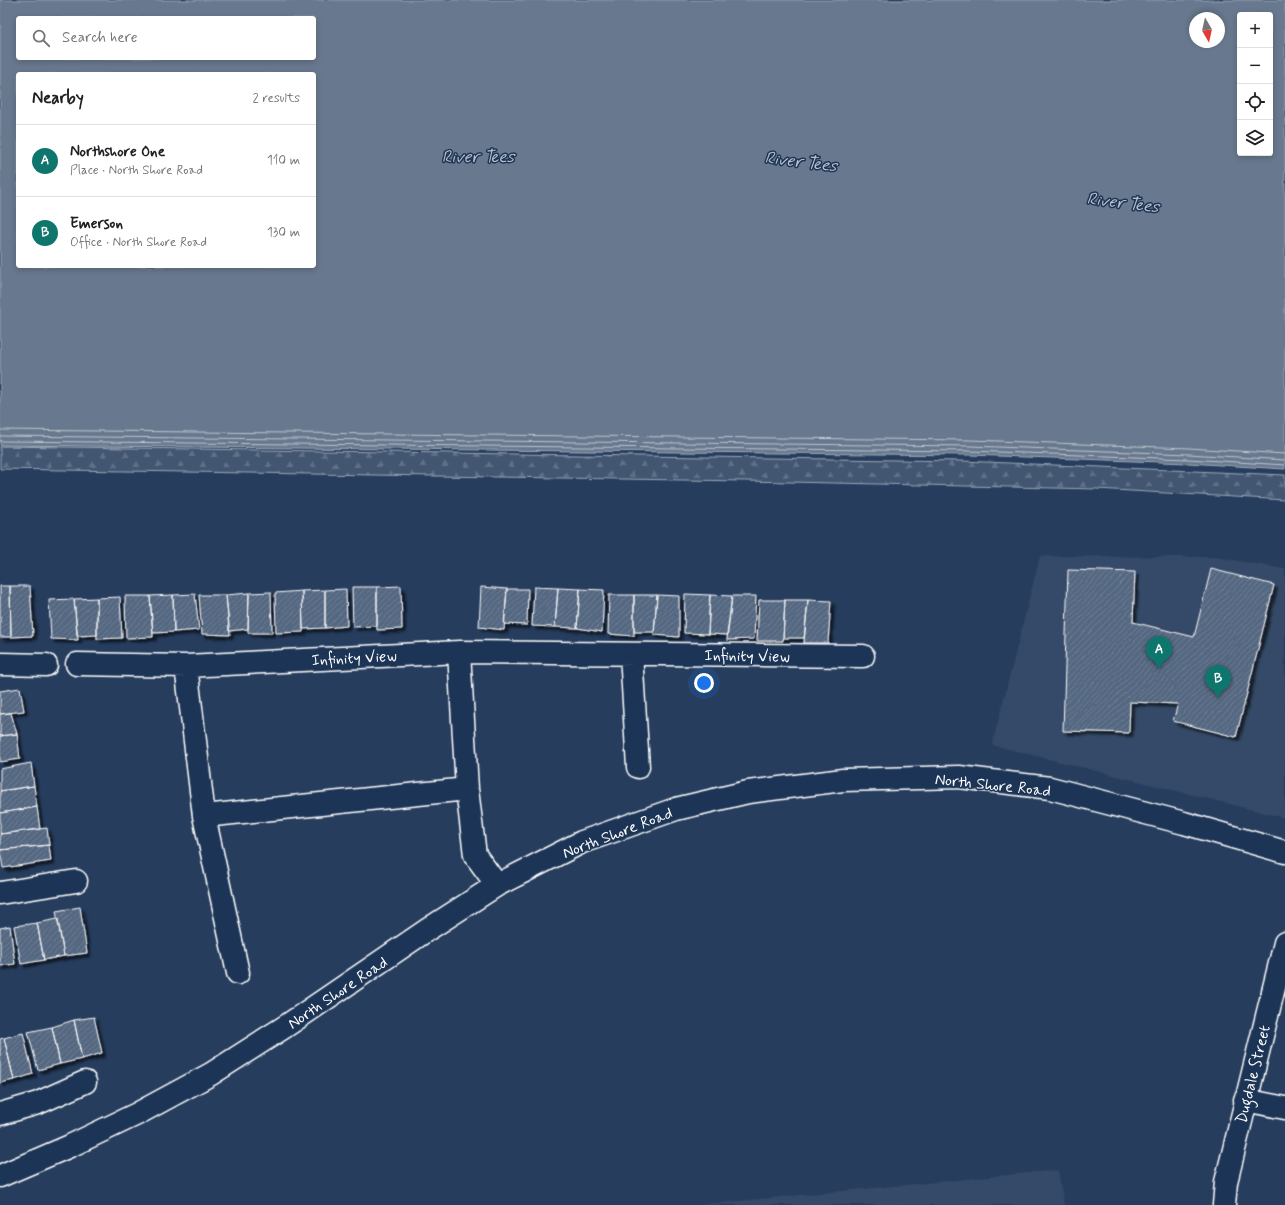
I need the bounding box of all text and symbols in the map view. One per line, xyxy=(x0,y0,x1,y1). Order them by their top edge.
north arrow xyxy=(1189,12,1225,48)
map controls xyxy=(1237,12,1273,156)
button: + xyxy=(1237,12,1273,48)
search box xyxy=(16,16,316,60)
icon: search xyxy=(30,27,52,49)
text: Search here xyxy=(62,28,138,48)
button: − xyxy=(1237,48,1273,84)
button: locate xyxy=(1237,84,1273,120)
text: Nearby xyxy=(32,87,84,109)
text: 2 results xyxy=(253,90,300,107)
button: layers xyxy=(1237,120,1273,156)
text: Northshore One xyxy=(70,142,165,162)
water label: River Tees xyxy=(442,146,516,168)
water label: River Tees xyxy=(763,147,840,178)
text: A xyxy=(41,152,49,169)
text: 110 m xyxy=(267,152,300,169)
text: Place · North Shore Road xyxy=(70,162,203,179)
water label: River Tees xyxy=(1085,188,1162,219)
text: Emerson xyxy=(70,214,123,234)
text: B xyxy=(41,224,49,241)
text: 130 m xyxy=(267,224,300,241)
text: Office · North Shore Road xyxy=(70,234,207,251)
pin: A xyxy=(1146,636,1172,669)
street label: Infinity View xyxy=(704,645,790,668)
street label: Infinity View xyxy=(311,646,397,671)
pin: B xyxy=(1205,665,1231,698)
your location xyxy=(694,673,714,693)
street label: North Shore Road xyxy=(934,769,1052,802)
street label: North Shore Road xyxy=(560,803,676,864)
street label: North Shore Road xyxy=(284,952,392,1034)
street label: Dugdale Street xyxy=(1231,1023,1277,1126)

